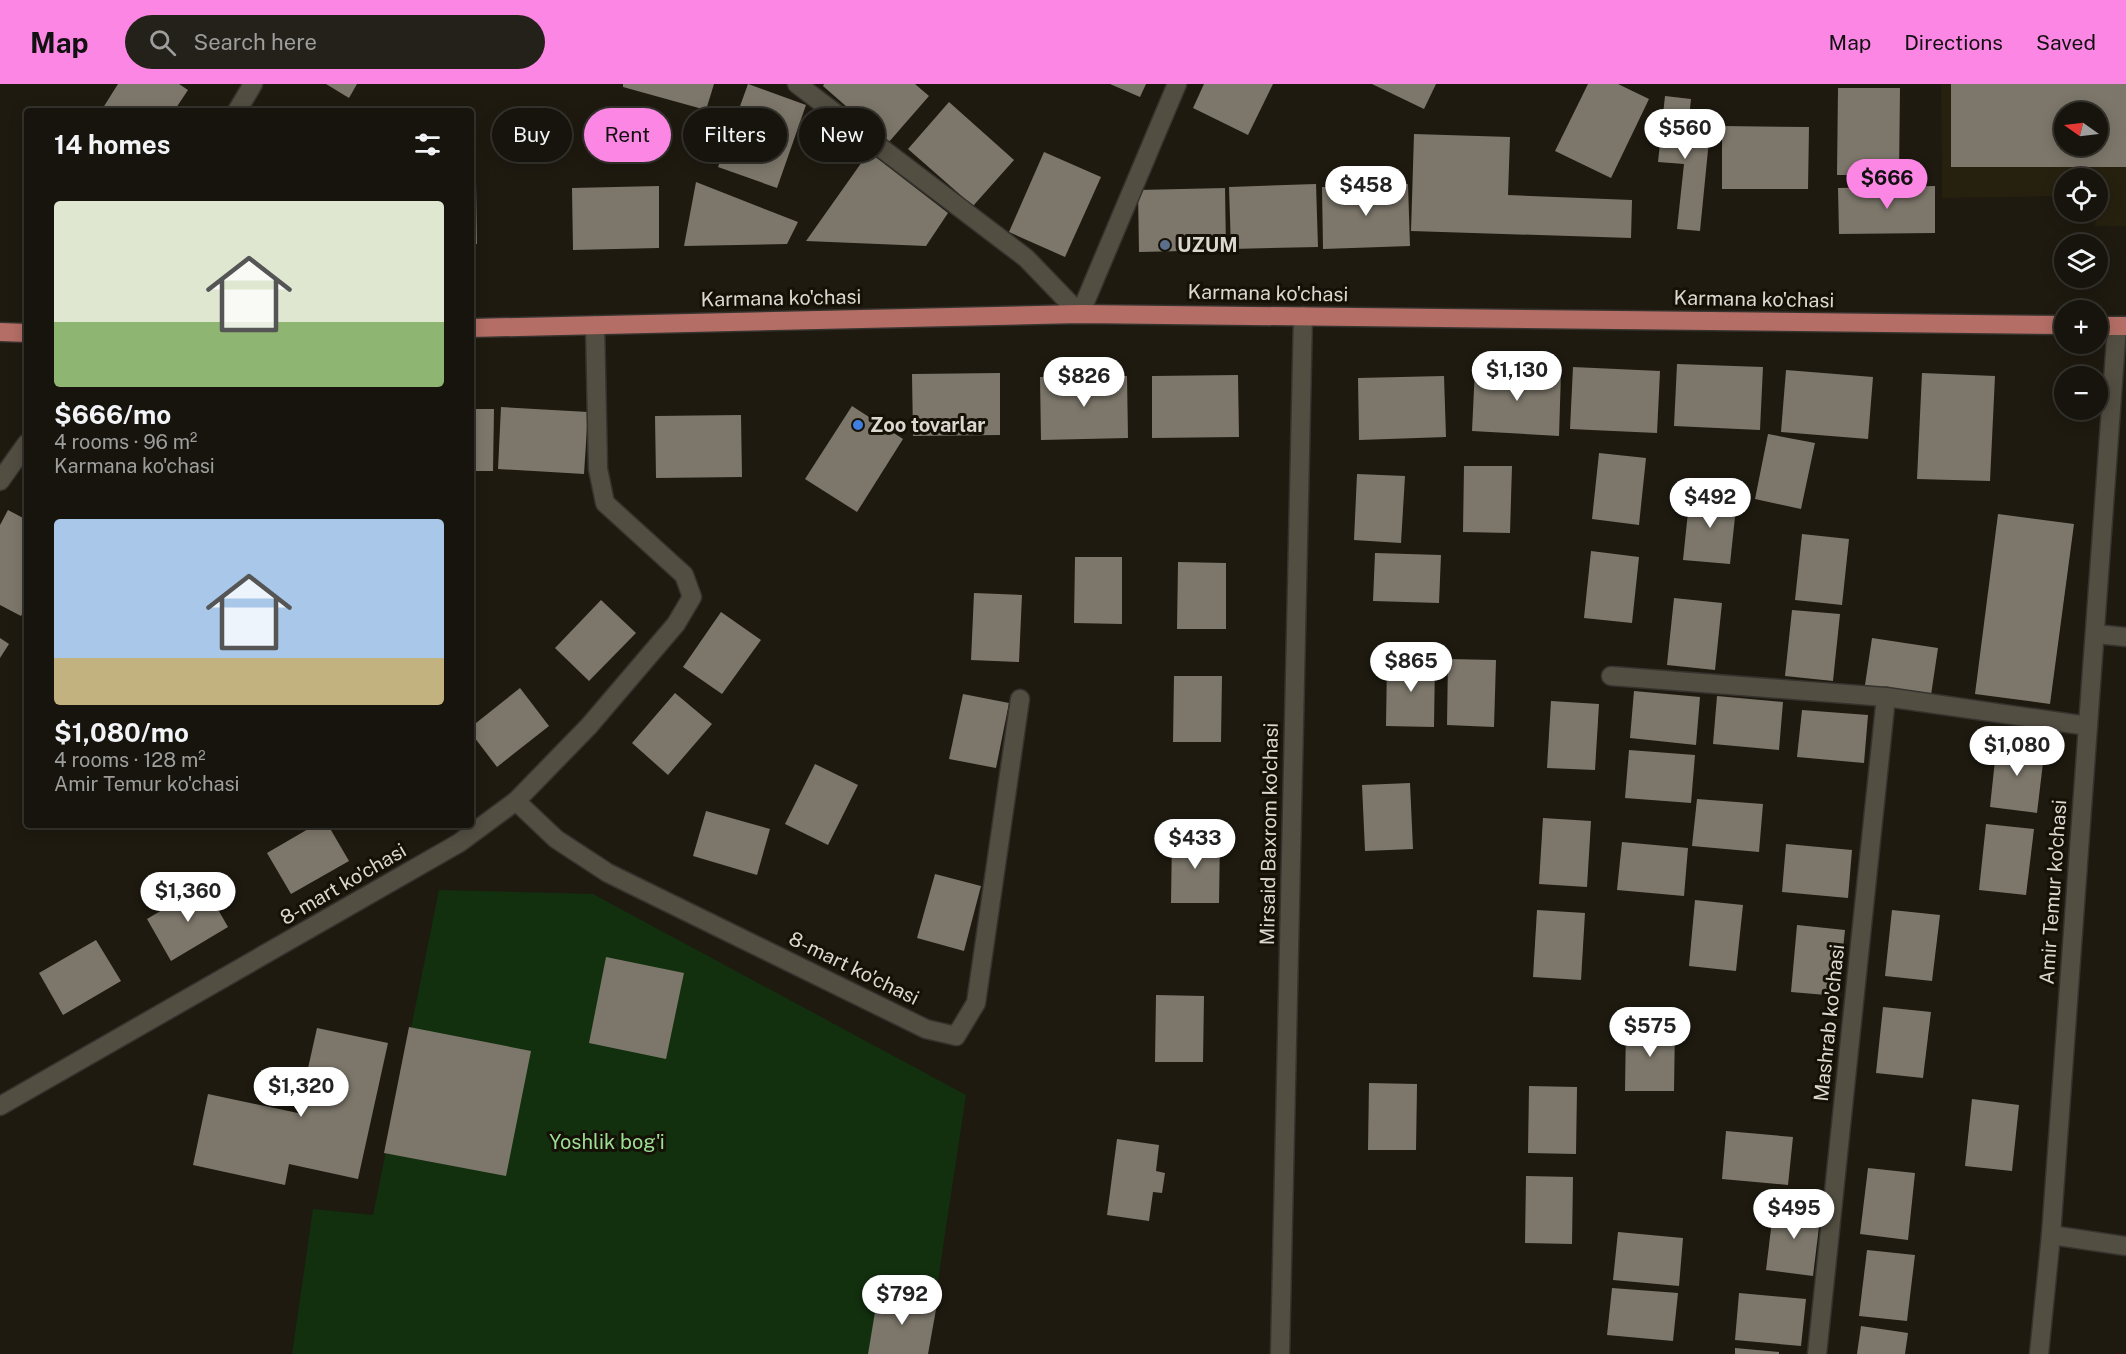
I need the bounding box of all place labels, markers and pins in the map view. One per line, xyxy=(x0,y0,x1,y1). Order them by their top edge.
pin: $560 xyxy=(1649,109,1721,160)
pin: $666 xyxy=(1851,159,1923,210)
pin: $458 xyxy=(1330,166,1402,217)
place label: UZUM xyxy=(1177,233,1238,257)
marker: UZUM xyxy=(1158,238,1172,252)
pin: $1,130 xyxy=(1468,351,1566,402)
pin: $826 xyxy=(1048,357,1120,408)
place label: Zoo tovarlar xyxy=(870,413,986,437)
marker: Zoo tovarlar xyxy=(851,418,865,432)
pin: $492 xyxy=(1674,478,1746,529)
pin: $865 xyxy=(1375,642,1447,693)
pin: $1,080 xyxy=(1968,726,2066,777)
pin: $433 xyxy=(1159,819,1231,870)
pin: $1,360 xyxy=(139,872,237,923)
pin: $575 xyxy=(1614,1007,1686,1058)
pin: $1,320 xyxy=(252,1067,350,1118)
pin: $495 xyxy=(1758,1189,1830,1240)
pin: $792 xyxy=(866,1275,938,1326)

